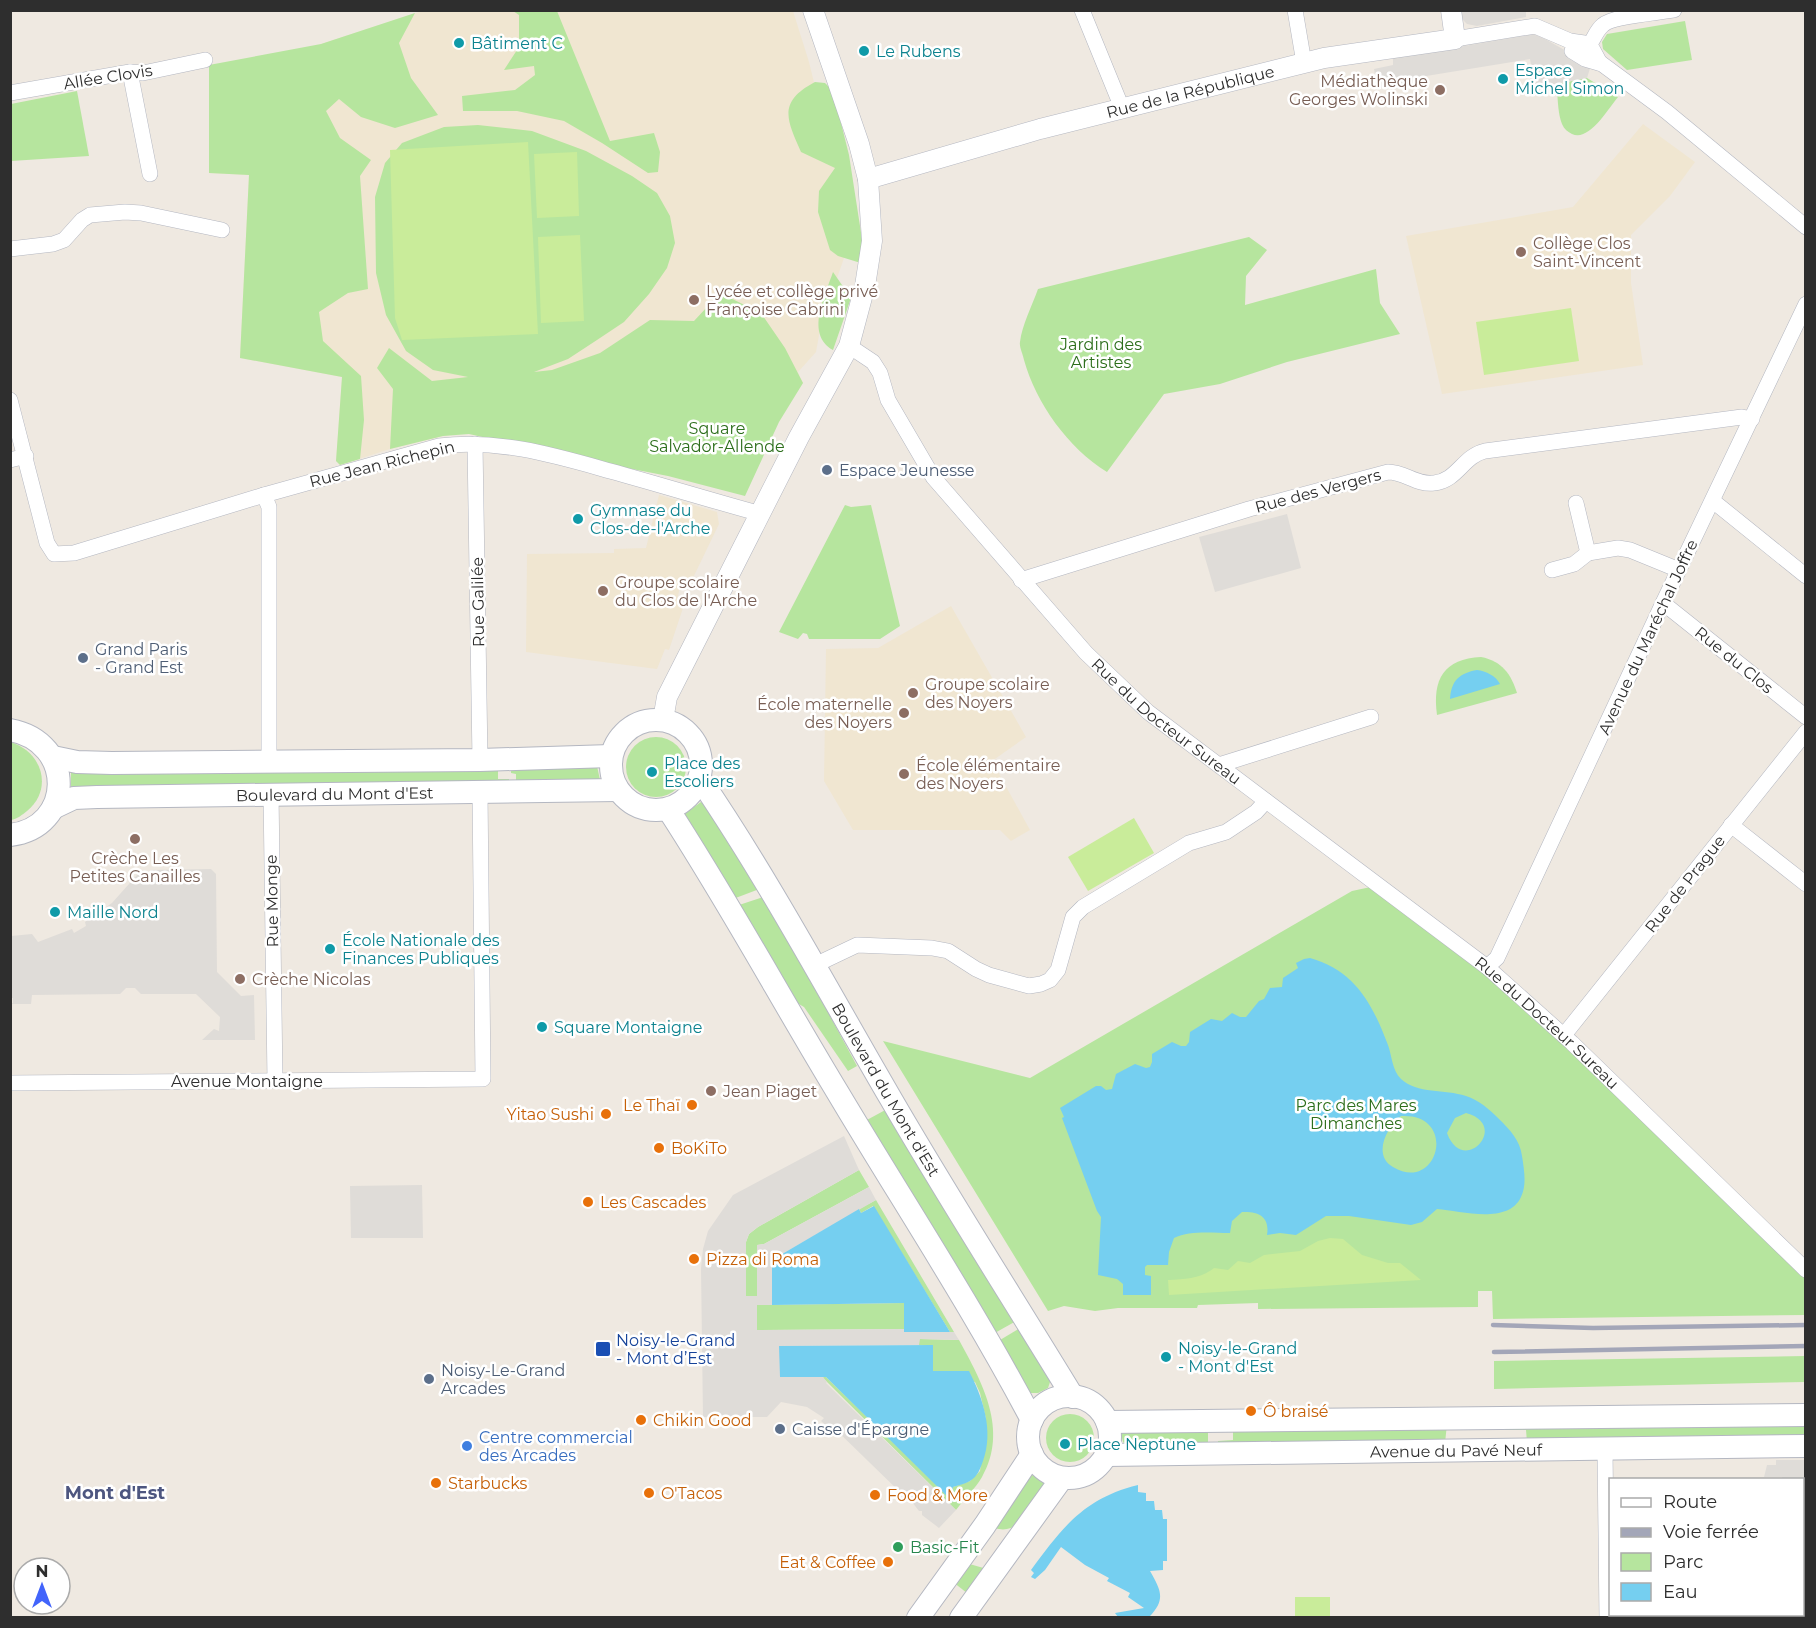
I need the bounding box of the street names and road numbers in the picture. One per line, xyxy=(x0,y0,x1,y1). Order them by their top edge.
street label: Allée Clovis xyxy=(62,61,154,93)
street label: Rue de la République xyxy=(1104,61,1276,122)
street label: Rue Jean Richepin xyxy=(307,437,457,491)
street label: Rue des Vergers xyxy=(1253,465,1383,517)
street label: Avenue du Maréchal Joffre xyxy=(1594,536,1702,738)
street label: Rue Galilée xyxy=(468,557,488,647)
street label: Rue du Clos xyxy=(1691,623,1777,698)
street label: Rue du Docteur Sureau xyxy=(1088,654,1245,788)
street label: Boulevard du Mont d'Est xyxy=(236,783,434,805)
street label: Rue de Prague xyxy=(1641,831,1729,937)
street label: Rue Monge xyxy=(262,854,282,948)
street label: Rue du Docteur Sureau xyxy=(1471,952,1623,1093)
street label: Boulevard du Mont d'Est xyxy=(828,999,944,1180)
street label: Avenue Montaigne xyxy=(171,1072,323,1091)
street label: Avenue du Pavé Neuf xyxy=(1370,1440,1543,1461)

